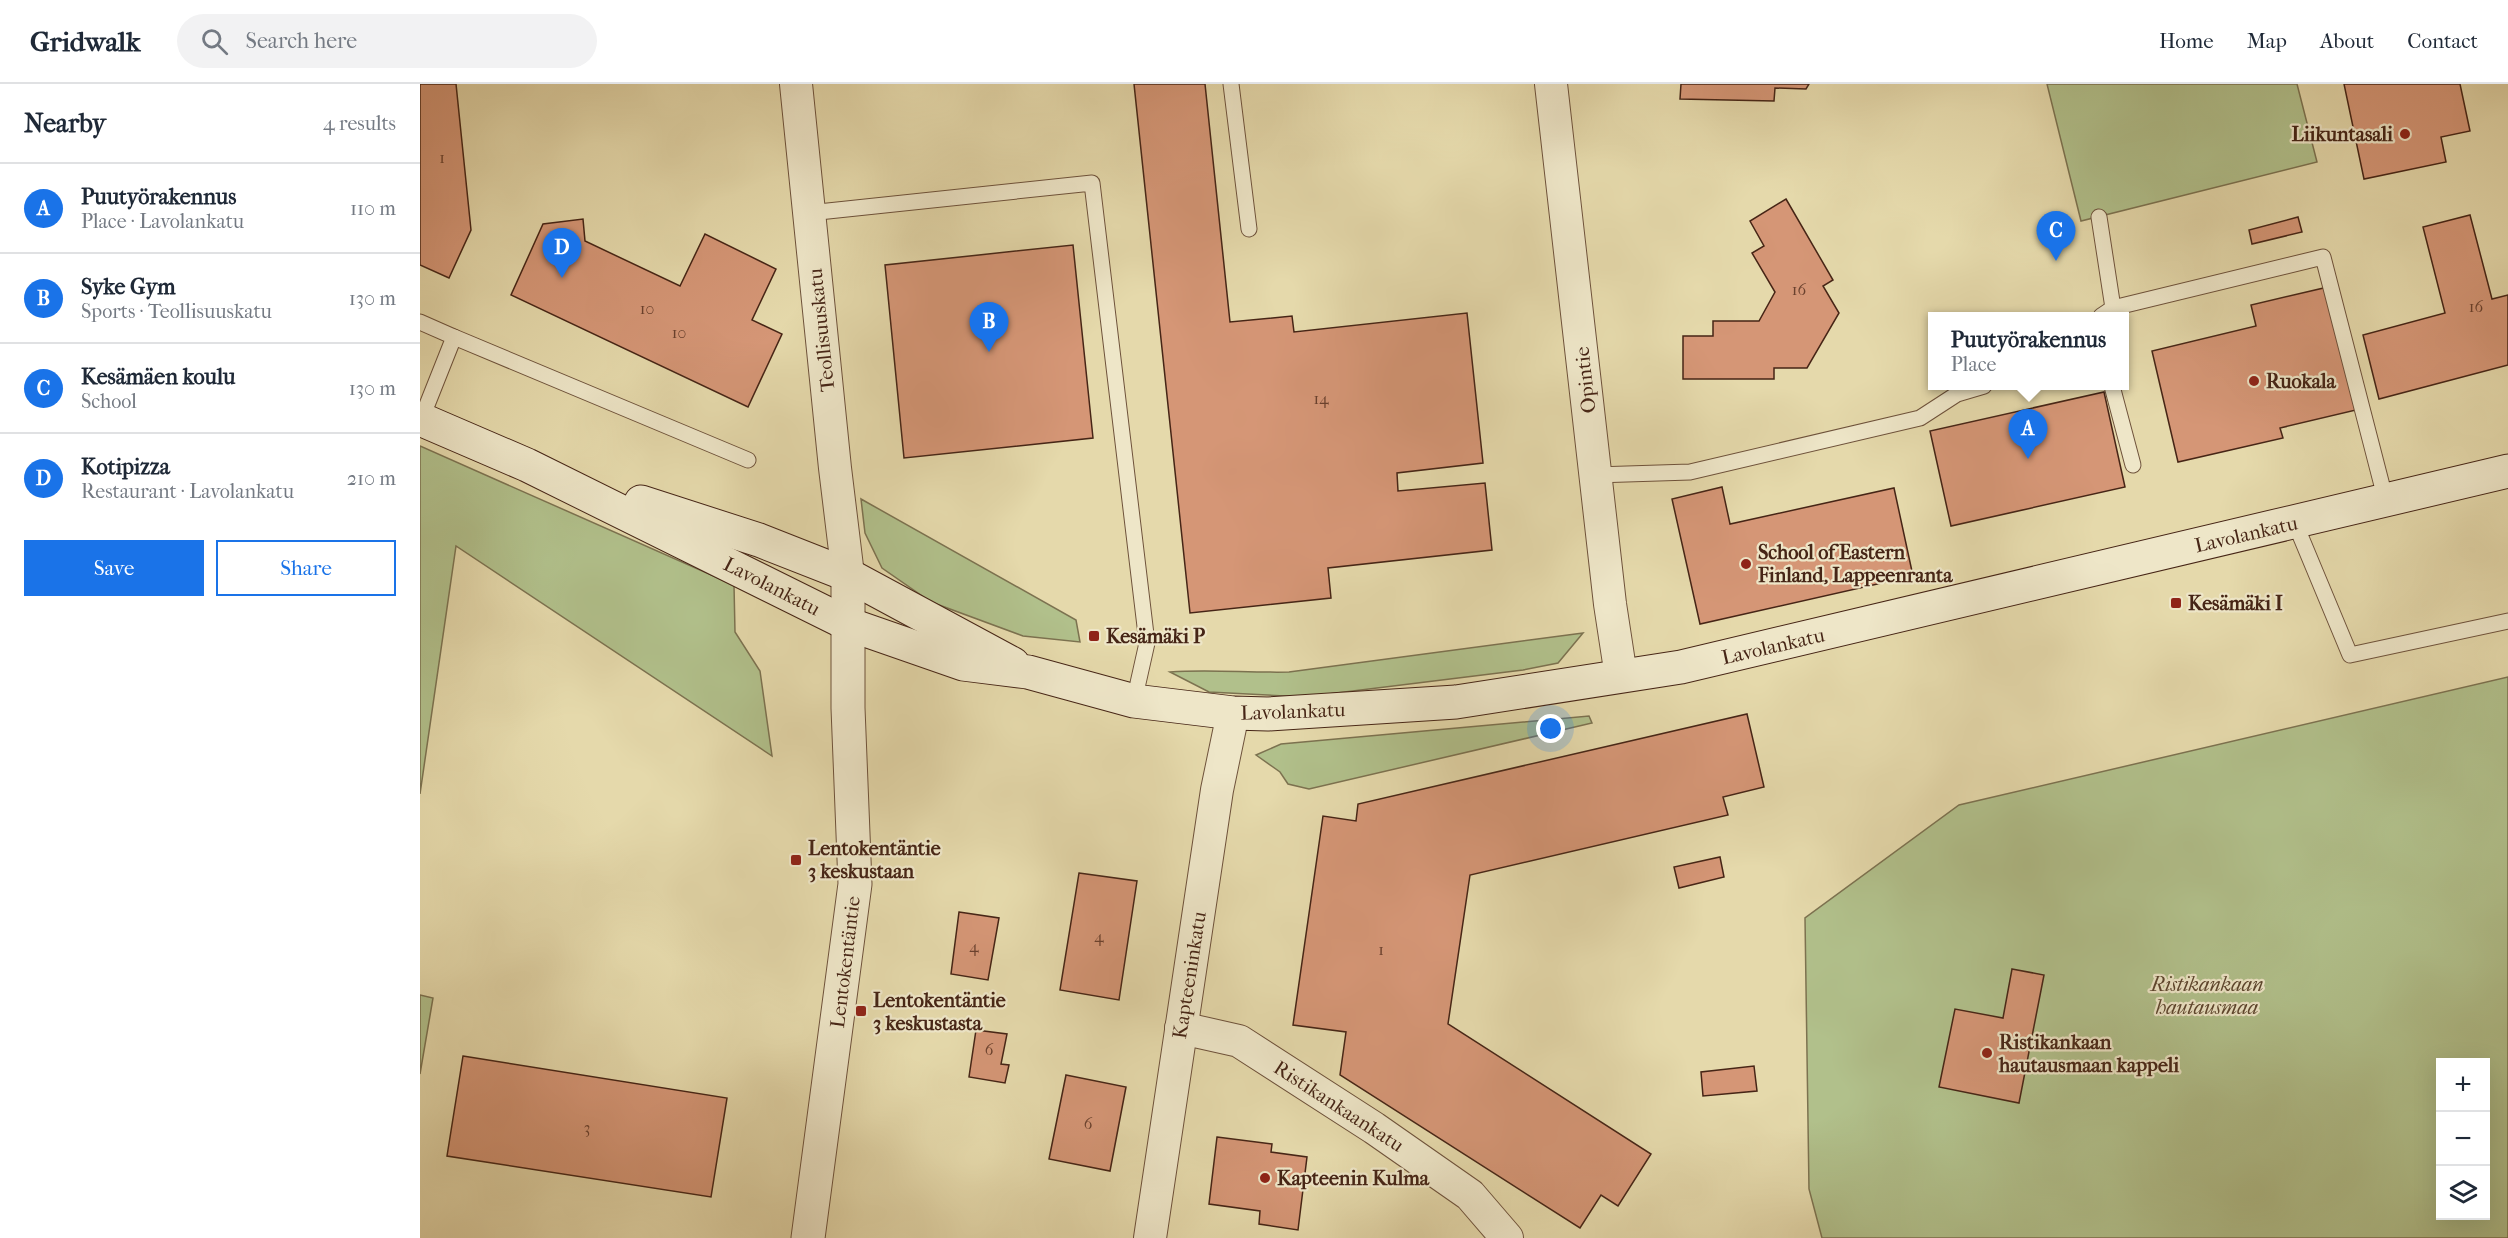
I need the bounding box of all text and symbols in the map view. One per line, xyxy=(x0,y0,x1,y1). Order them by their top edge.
search box xyxy=(177,14,597,68)
text: Gridwalk xyxy=(30,25,141,58)
icon: search xyxy=(198,25,231,58)
text: Search here xyxy=(246,28,357,54)
text: Home xyxy=(2159,29,2214,53)
text: Map xyxy=(2247,29,2287,53)
text: About xyxy=(2320,29,2374,53)
text: Contact xyxy=(2407,29,2478,53)
text: Nearby xyxy=(24,108,106,139)
text: 4 results xyxy=(323,112,396,135)
place label: Liikuntasali xyxy=(2292,123,2394,146)
marker: Liikuntasali xyxy=(2398,127,2412,141)
house number: 1 xyxy=(439,148,445,167)
text: Puutyörakennus xyxy=(81,184,236,210)
text: A xyxy=(37,197,50,220)
text: 110 m xyxy=(350,197,396,220)
text: Place · Lavolankatu xyxy=(81,210,244,233)
pin: C xyxy=(2036,212,2076,261)
pin: D xyxy=(542,228,582,278)
street label: Teollisuuskatu xyxy=(804,266,839,393)
text: Syke Gym xyxy=(81,274,175,300)
house number: 16 xyxy=(1792,280,1806,299)
text: B xyxy=(37,287,50,310)
text: 130 m xyxy=(349,287,396,310)
house number: 16 xyxy=(2469,297,2483,316)
house number: 10 xyxy=(640,299,654,318)
text: Sports · Teollisuuskatu xyxy=(81,300,272,323)
pin: B xyxy=(970,302,1008,352)
popup xyxy=(1928,312,2129,390)
house number: 10 xyxy=(672,323,686,342)
text: Puutyörakennus xyxy=(1951,327,2106,353)
street label: Opintie xyxy=(1571,345,1600,414)
text: Place xyxy=(1951,353,1996,376)
text: Kesämäen koulu xyxy=(81,364,235,390)
place label: Ruokala xyxy=(2266,370,2336,393)
marker: Ruokala xyxy=(2247,374,2261,388)
text: C xyxy=(37,377,50,400)
text: 130 m xyxy=(349,377,396,400)
house number: 14 xyxy=(1313,389,1329,408)
text: School xyxy=(81,390,137,413)
pin: A xyxy=(2008,410,2048,459)
text: Kotipizza xyxy=(81,454,170,480)
text: D xyxy=(36,467,51,490)
text: 210 m xyxy=(347,467,396,490)
text: Restaurant · Lavolankatu xyxy=(81,480,294,503)
street label: Lavolankatu xyxy=(2192,511,2300,557)
button: Save xyxy=(24,540,204,596)
button: Share xyxy=(216,540,396,596)
place label: School of Eastern Finland, Lappeenranta xyxy=(1757,541,1953,587)
street label: Lavolankatu xyxy=(720,552,824,621)
marker: School of Eastern Finland, Lappeenranta xyxy=(1739,557,1753,571)
place label: Kesämäki I xyxy=(2188,592,2283,615)
marker: Kesämäki I xyxy=(2169,596,2183,610)
street label: Lavolankatu xyxy=(1719,623,1827,669)
place label: Kesämäki P xyxy=(1106,625,1205,648)
marker: Kesämäki P xyxy=(1087,629,1101,643)
street label: Lavolankatu xyxy=(1240,698,1347,725)
your location xyxy=(1536,714,1565,743)
place label: Lentokentäntie 3 keskustaan xyxy=(808,837,941,883)
marker: Lentokentäntie 3 keskustaan xyxy=(789,853,803,867)
street label: Lentokentäntie xyxy=(826,895,865,1029)
street label: Kapteeninkatu xyxy=(1168,909,1211,1041)
house number: 4 xyxy=(1094,927,1104,946)
house number: 4 xyxy=(969,937,979,956)
house number: 1 xyxy=(1378,940,1384,959)
park label: Ristikankaan hautausmaa xyxy=(2149,973,2263,1019)
place label: Lentokentäntie 3 keskustasta xyxy=(873,989,1006,1035)
marker: Lentokentäntie 3 keskustasta xyxy=(854,1004,868,1018)
place label: Ristikankaan hautausmaan kappeli xyxy=(1998,1031,2180,1077)
house number: 6 xyxy=(985,1040,994,1059)
marker: Ristikankaan hautausmaan kappeli xyxy=(1980,1046,1994,1060)
street label: Ristikankaankatu xyxy=(1269,1056,1409,1157)
map controls xyxy=(2436,1058,2490,1220)
button: + xyxy=(2436,1058,2490,1112)
button: − xyxy=(2436,1112,2490,1166)
house number: 6 xyxy=(1084,1114,1093,1133)
house number: 3 xyxy=(584,1118,590,1137)
button: layers xyxy=(2436,1166,2490,1220)
place label: Kapteenin Kulma xyxy=(1277,1167,1430,1190)
marker: Kapteenin Kulma xyxy=(1258,1171,1272,1185)

